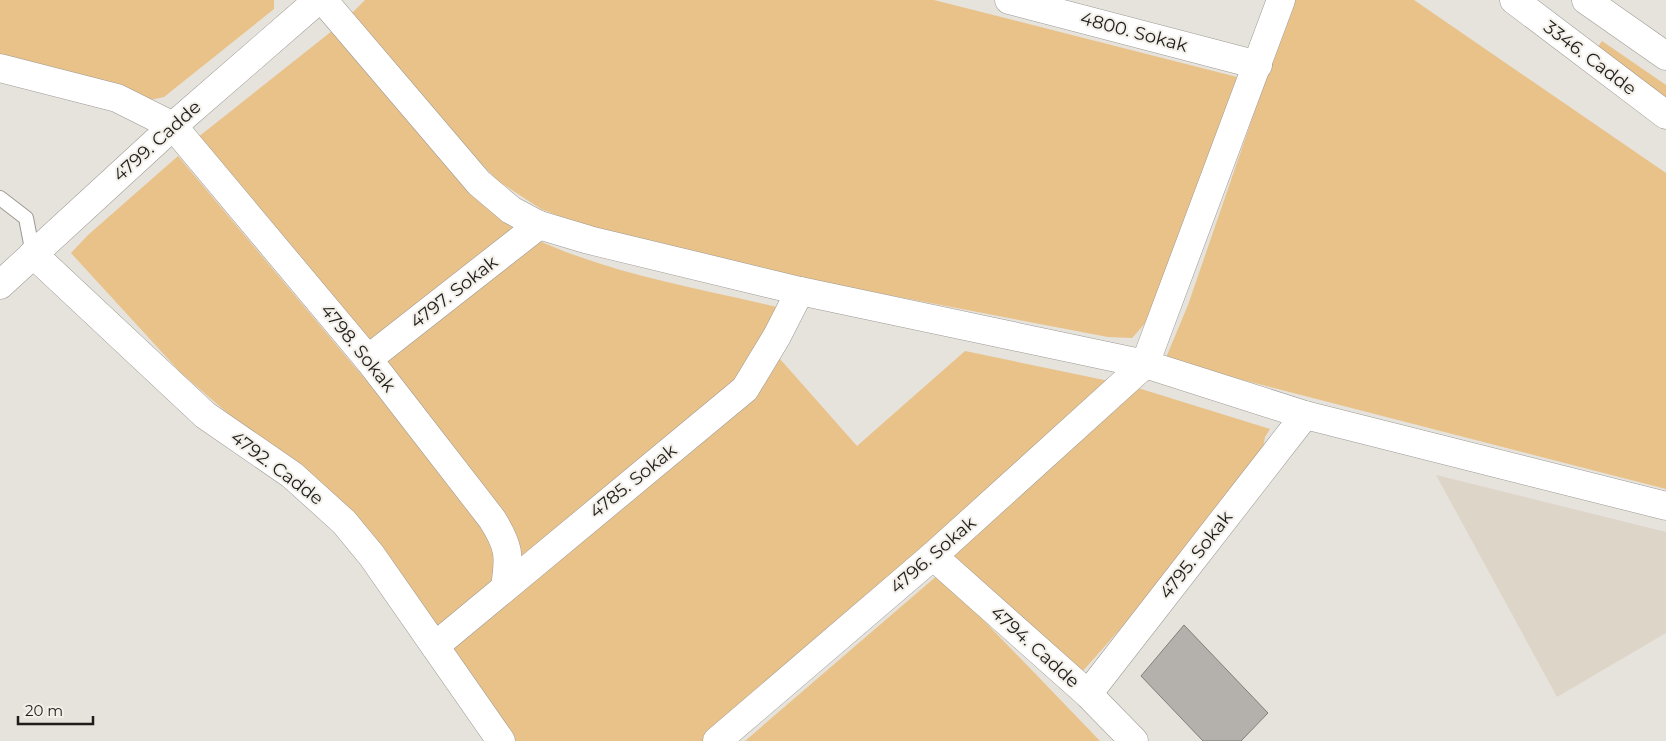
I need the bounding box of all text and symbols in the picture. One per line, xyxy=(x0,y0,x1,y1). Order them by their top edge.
street label: 4800. Sokak xyxy=(1078,7,1190,57)
street label: 3346. Cadde xyxy=(1539,16,1641,100)
street label: 4799. Cadde xyxy=(109,96,205,186)
street label: 4797. Sokak xyxy=(406,251,502,333)
street label: 4798. Sokak xyxy=(316,299,400,397)
street label: 4792. Cadde xyxy=(226,426,328,510)
street label: 4785. Sokak xyxy=(585,439,681,523)
street label: 4795. Sokak xyxy=(1155,506,1237,603)
street label: 4796. Sokak xyxy=(886,512,981,598)
street label: 4794. Cadde xyxy=(986,601,1084,693)
scale bar xyxy=(18,694,92,726)
text: 20 m xyxy=(25,701,63,720)

